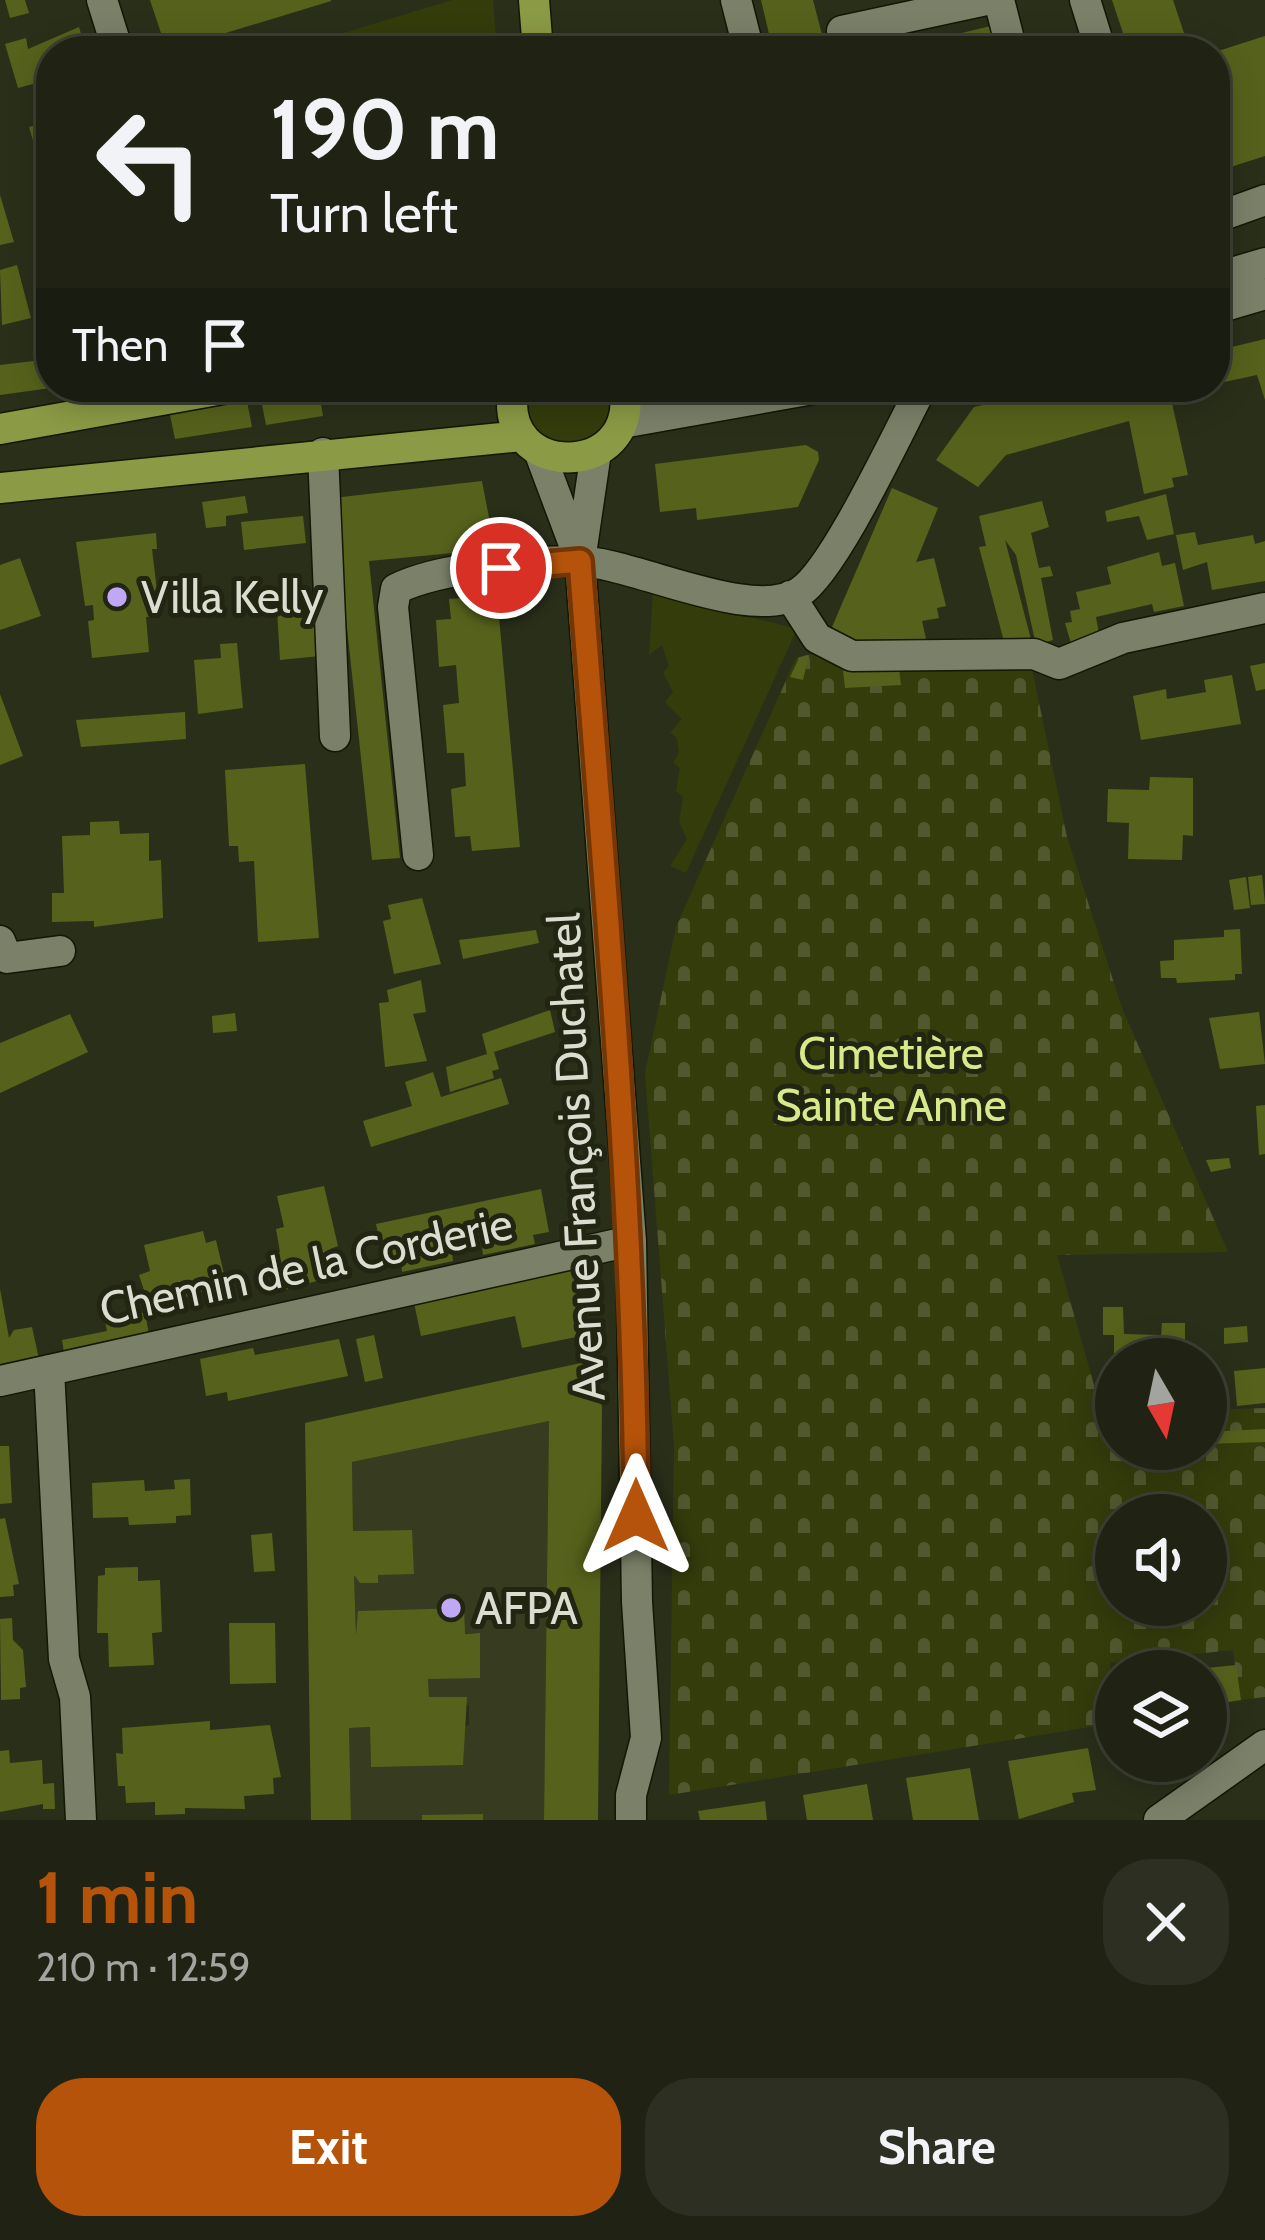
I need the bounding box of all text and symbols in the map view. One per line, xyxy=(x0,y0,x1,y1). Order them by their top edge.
text: 190 m xyxy=(270,78,499,180)
icon: left xyxy=(72,84,228,240)
text: Turn left xyxy=(270,180,458,246)
icon: arrive xyxy=(192,312,258,378)
text: Then xyxy=(72,318,168,372)
pin xyxy=(450,517,552,619)
icon: arrive xyxy=(468,535,534,601)
place label: Villa Kelly xyxy=(141,570,324,624)
marker: Villa Kelly xyxy=(104,584,130,610)
street label: Avenue François Duchatel xyxy=(536,911,616,1402)
park label: Cimetière Sainte Anne xyxy=(775,1026,1007,1132)
street label: Chemin de la Corderie xyxy=(95,1196,517,1336)
north arrow xyxy=(1095,1338,1227,1470)
map controls xyxy=(1095,1338,1227,1782)
position arrow xyxy=(573,1453,699,1579)
button: sound xyxy=(1095,1494,1227,1626)
place label: AFPA xyxy=(475,1581,578,1635)
marker: AFPA xyxy=(438,1595,464,1621)
button: layers xyxy=(1095,1650,1227,1782)
text: 1 min xyxy=(36,1854,198,1941)
button: close xyxy=(1103,1859,1229,1985)
text: 210 m · 12:59 xyxy=(36,1943,251,1991)
button: Exit xyxy=(36,2078,621,2216)
button: Share xyxy=(645,2078,1229,2216)

